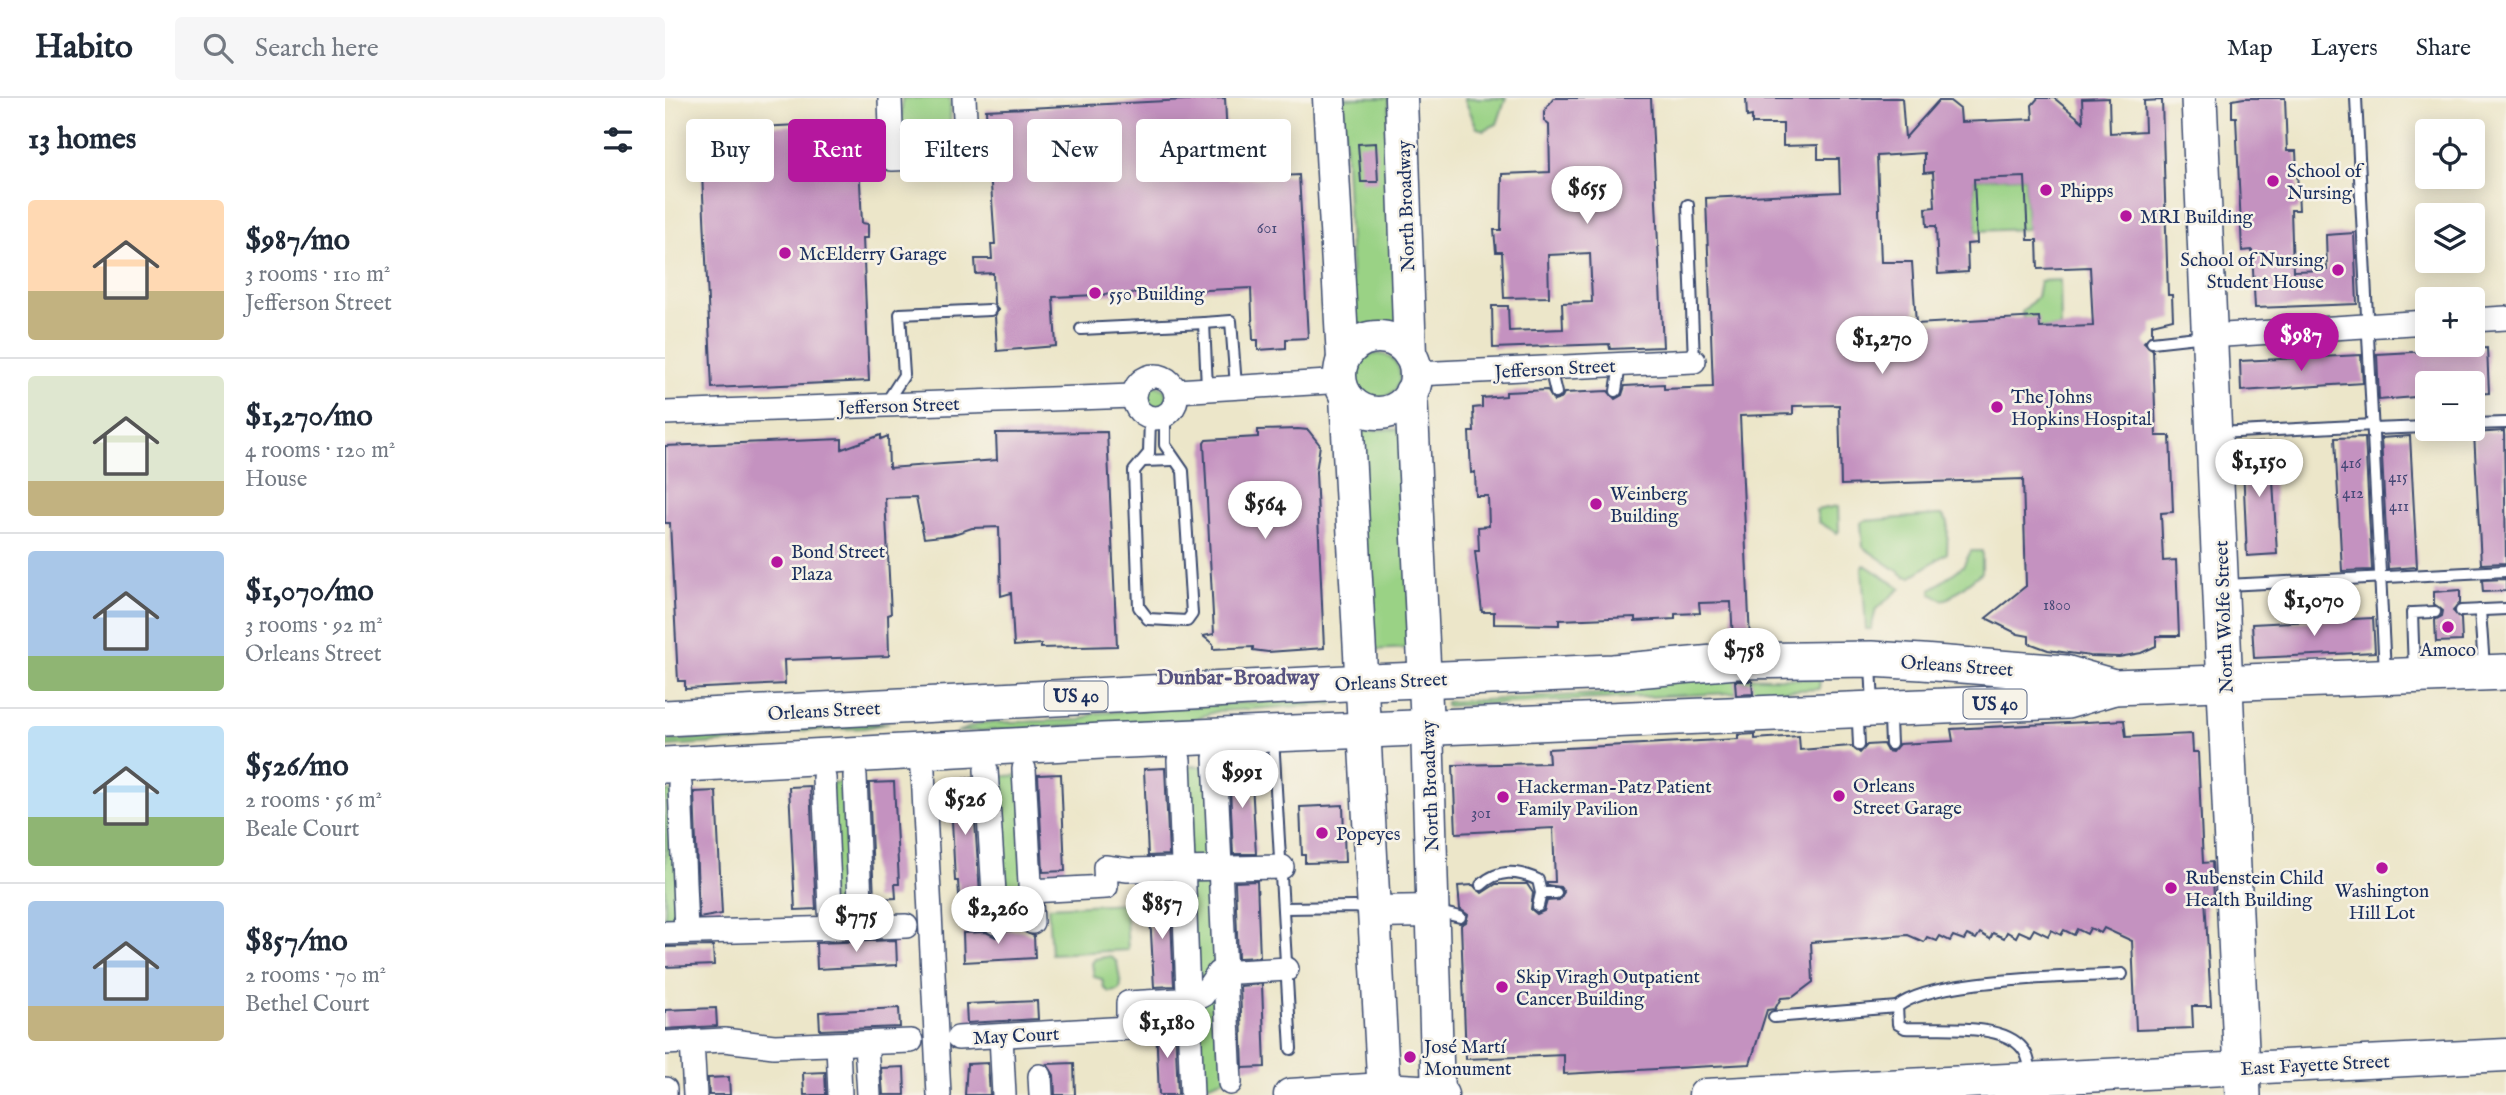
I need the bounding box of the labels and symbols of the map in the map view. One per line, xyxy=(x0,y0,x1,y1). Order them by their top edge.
street label: North Broadway xyxy=(1393,139,1421,272)
place label: School of Nursing xyxy=(2287,160,2365,206)
pin: $655 xyxy=(1546,166,1628,226)
marker: School of Nursing xyxy=(2265,173,2281,189)
place label: Phipps xyxy=(2060,180,2113,204)
marker: Phipps xyxy=(2038,182,2054,198)
place label: MRI Building xyxy=(2140,206,2254,230)
marker: MRI Building xyxy=(2118,208,2134,224)
house number: 601 xyxy=(1257,219,1277,239)
place label: McElderry Garage xyxy=(799,243,947,267)
marker: McElderry Garage xyxy=(777,245,793,261)
place label: School of Nursing Student House xyxy=(2180,249,2325,295)
marker: School of Nursing Student House xyxy=(2330,262,2346,278)
place label: 550 Building xyxy=(1109,283,1205,307)
marker: 550 Building xyxy=(1087,285,1103,301)
pin: $987 xyxy=(2260,314,2342,373)
pin: $1,270 xyxy=(1825,316,1939,376)
street label: Jefferson Street xyxy=(1492,355,1617,385)
place label: The Johns Hopkins Hospital xyxy=(2011,386,2153,432)
street label: Jefferson Street xyxy=(836,393,961,421)
marker: The Johns Hopkins Hospital xyxy=(1989,399,2005,415)
pin: $1,150 xyxy=(2202,440,2316,499)
house number: 416 xyxy=(2341,454,2362,474)
house number: 415 xyxy=(2388,468,2408,488)
pin: $564 xyxy=(1224,482,1306,541)
place label: Weinberg Building xyxy=(1610,483,1688,529)
house number: 412 xyxy=(2342,484,2364,504)
marker: Weinberg Building xyxy=(1588,496,1604,512)
house number: 411 xyxy=(2389,497,2409,517)
street label: North Wolfe Street xyxy=(2210,539,2240,694)
place label: Bond Street Plaza xyxy=(791,541,886,587)
marker: Bond Street Plaza xyxy=(769,554,785,570)
pin: $1,070 xyxy=(2257,578,2371,638)
house number: 1800 xyxy=(2043,596,2071,616)
marker: Amoco xyxy=(2440,619,2456,635)
pin: $758 xyxy=(1703,628,1785,688)
place label: Amoco xyxy=(2419,639,2476,663)
street label: Orleans Street xyxy=(1900,651,2014,683)
district label: Dunbar-Broadway xyxy=(1157,665,1320,692)
street label: Orleans Street xyxy=(1334,668,1449,698)
road number: US 40 xyxy=(1045,682,1107,710)
road number: US 40 xyxy=(1963,690,2027,718)
street label: Orleans Street xyxy=(767,697,882,727)
street label: North Broadway xyxy=(1417,719,1445,852)
pin: $991 xyxy=(1201,750,1283,810)
place label: Orleans Street Garage xyxy=(1853,775,1962,821)
place label: Hackerman-Patz Patient Family Pavilion xyxy=(1517,776,1712,822)
pin: $526 xyxy=(924,778,1006,837)
marker: Orleans Street Garage xyxy=(1831,788,1847,804)
marker: Hackerman-Patz Patient Family Pavilion xyxy=(1495,789,1511,805)
house number: 301 xyxy=(1471,804,1491,824)
place label: Popeyes xyxy=(1336,823,1400,847)
marker: Popeyes xyxy=(1314,825,1330,841)
marker: Washington Hill Lot xyxy=(2374,860,2390,876)
place label: Rubenstein Child Health Building xyxy=(2185,867,2324,913)
marker: Rubenstein Child Health Building xyxy=(2163,880,2179,896)
place label: Washington Hill Lot xyxy=(2335,880,2429,926)
pin: $857 xyxy=(1121,882,1203,941)
pin: $2,260 xyxy=(941,886,1055,946)
pin: $775 xyxy=(815,894,897,954)
place label: Skip Viragh Outpatient Cancer Building xyxy=(1516,966,1701,1012)
marker: Skip Viragh Outpatient Cancer Building xyxy=(1494,979,1510,995)
pin: $1,180 xyxy=(1110,1000,1224,1060)
street label: May Court xyxy=(972,1023,1060,1051)
place label: José Martí Monument xyxy=(1422,1036,1512,1082)
marker: José Martí Monument xyxy=(1402,1049,1418,1065)
street label: East Fayette Street xyxy=(2240,1050,2391,1082)

